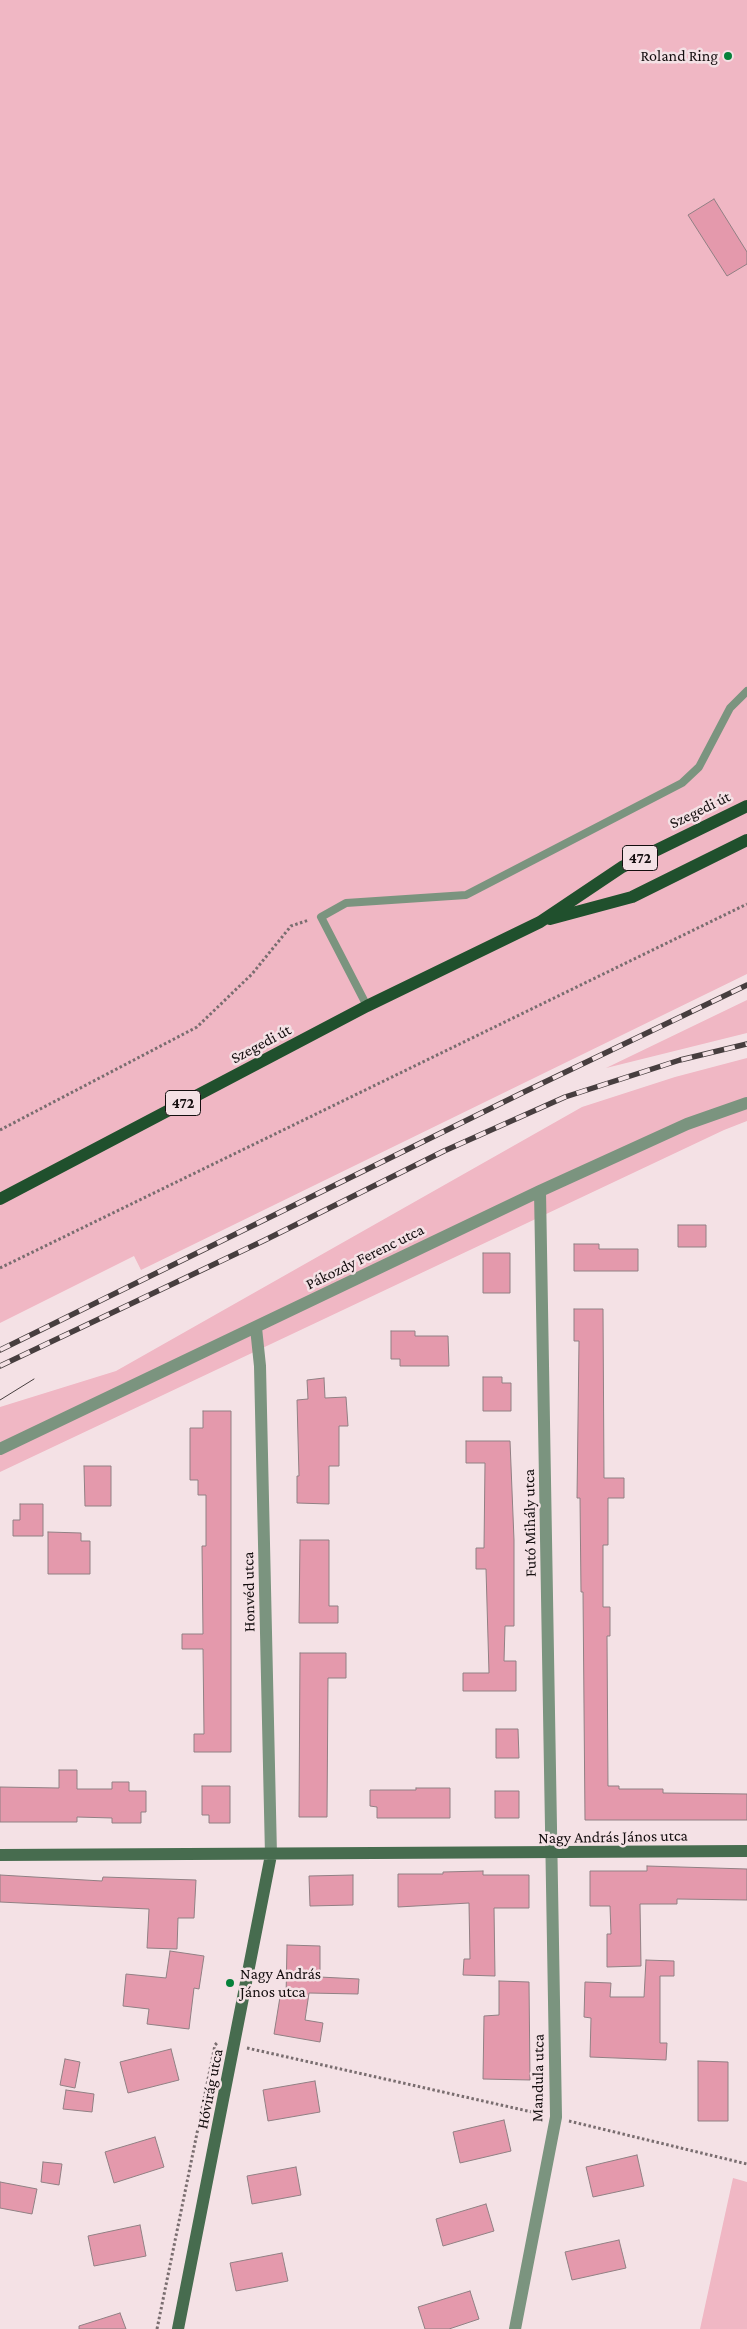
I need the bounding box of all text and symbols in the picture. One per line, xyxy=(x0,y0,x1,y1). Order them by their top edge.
place label: Roland Ring xyxy=(640,46,718,66)
marker: Roland Ring xyxy=(722,50,734,62)
street label: Szegedi út xyxy=(666,787,734,833)
road number: 472 xyxy=(622,846,658,870)
street label: Szegedi út xyxy=(228,1020,294,1068)
road number: 472 xyxy=(166,1090,200,1116)
street label: Pákozdy Ferenc utca xyxy=(303,1220,427,1294)
street label: Futó Mihály utca xyxy=(519,1469,541,1577)
street label: Honvéd utca xyxy=(239,1552,259,1632)
street label: Nagy András János utca xyxy=(538,1826,688,1848)
place label: Nagy András János utca xyxy=(240,1964,321,2002)
marker: Nagy András János utca xyxy=(224,1977,236,1989)
street label: Mandula utca xyxy=(528,2034,548,2122)
street label: Hóvirág utca xyxy=(193,2047,227,2131)

